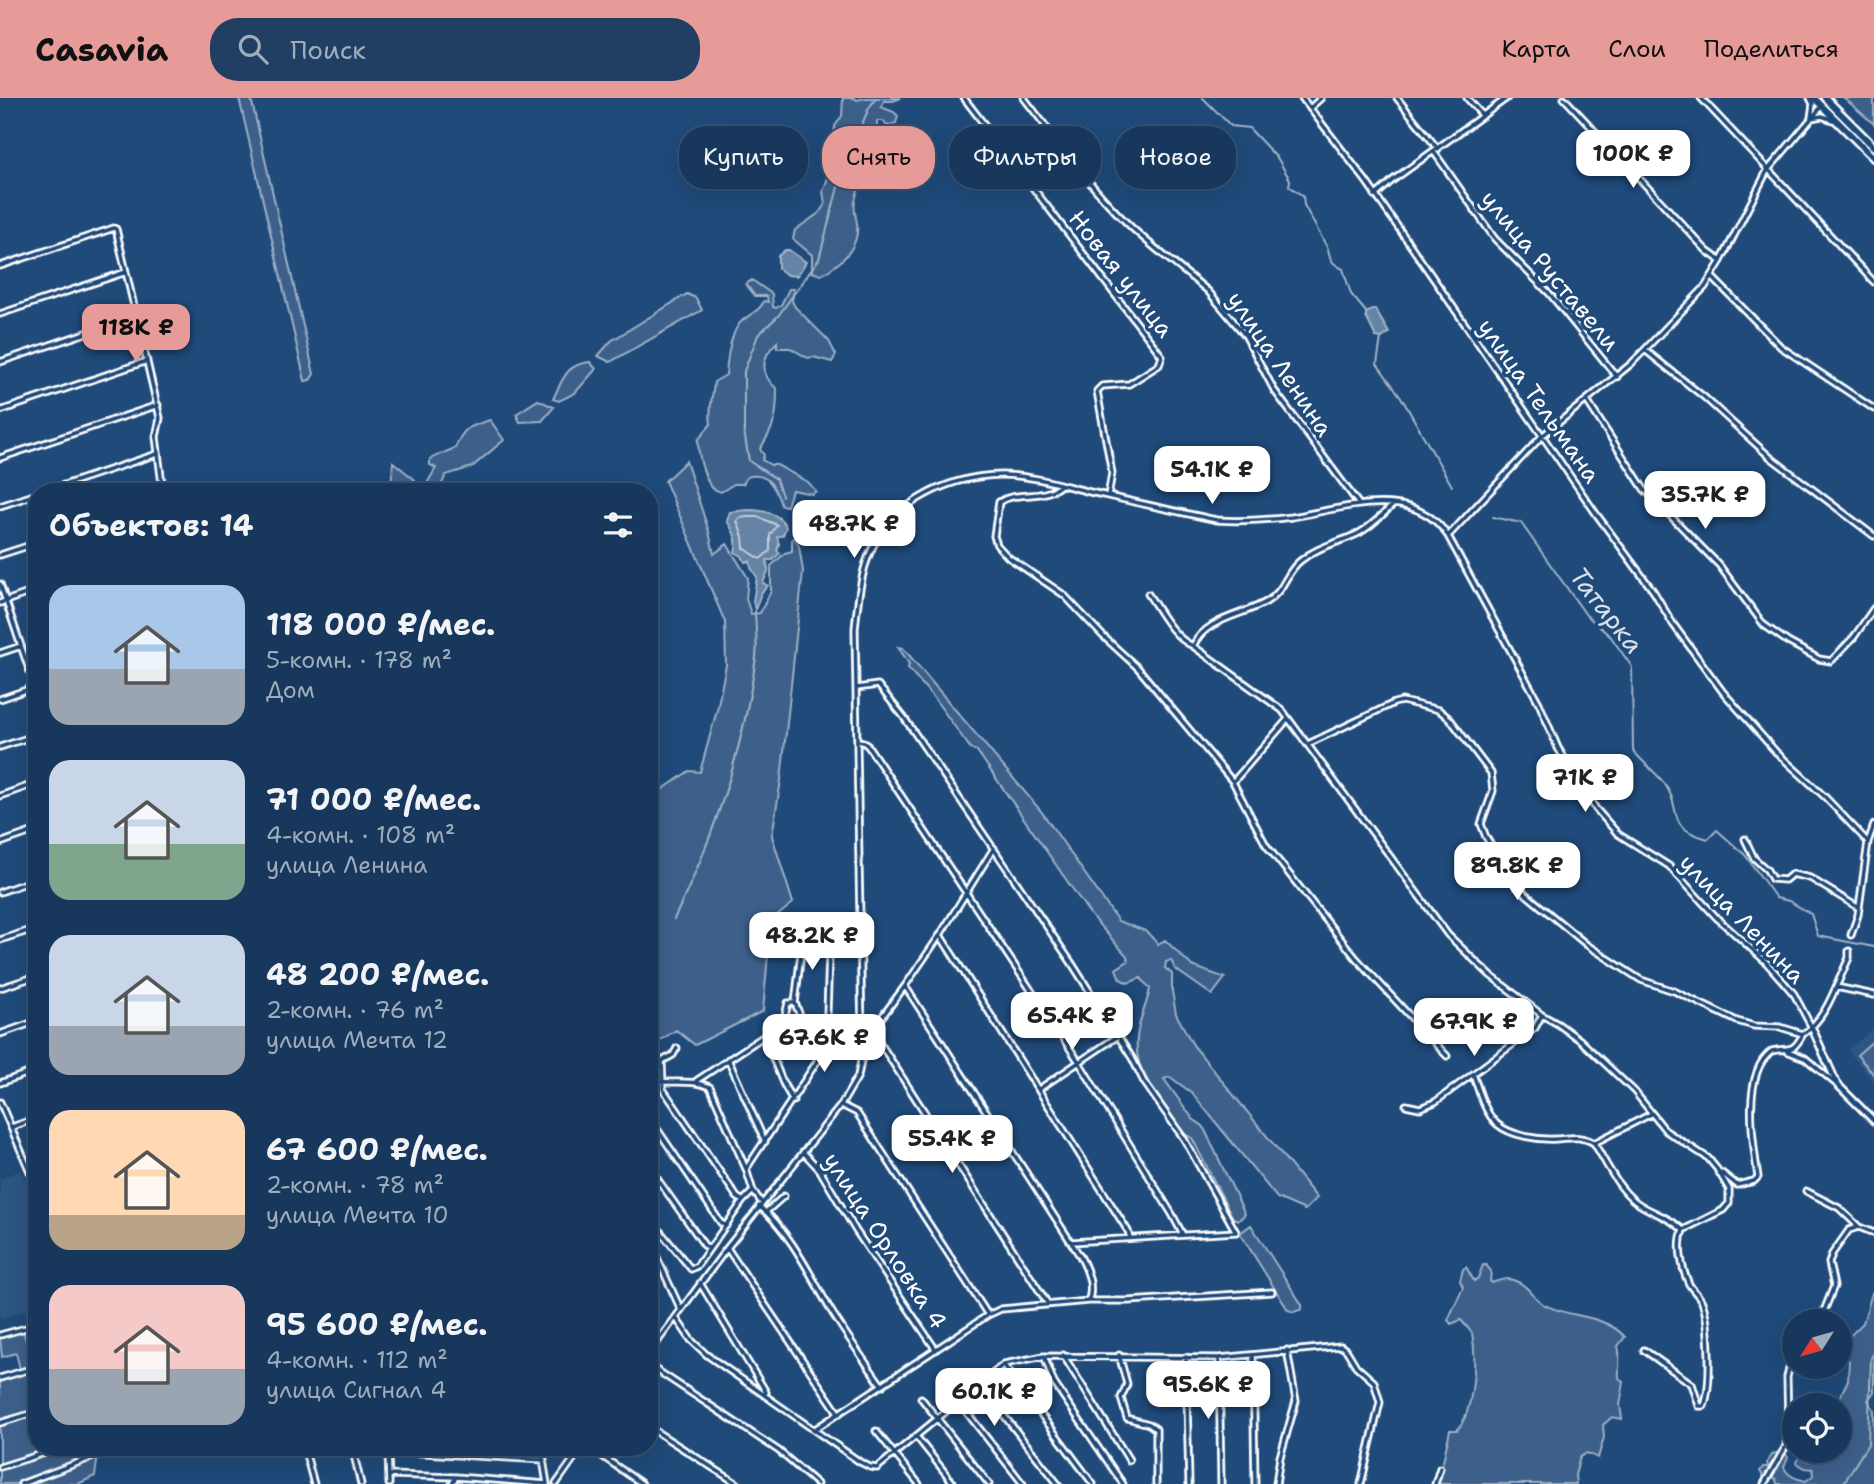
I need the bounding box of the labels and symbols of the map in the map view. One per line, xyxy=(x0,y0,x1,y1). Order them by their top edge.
pin: 100K ₽ xyxy=(1576,130,1690,190)
street label: улица Руставели xyxy=(1473,184,1627,358)
street label: Новая улица xyxy=(1061,204,1181,344)
street label: улица Ленина xyxy=(1220,285,1340,443)
pin: 118K ₽ xyxy=(79,304,193,364)
street label: улица Тельмана xyxy=(1470,312,1608,490)
pin: 54.1K ₽ xyxy=(1147,446,1277,506)
pin: 35.7K ₽ xyxy=(1640,472,1770,531)
pin: 48.7K ₽ xyxy=(789,500,919,560)
water label: Татарка xyxy=(1562,559,1652,661)
pin: 71K ₽ xyxy=(1536,754,1634,814)
pin: 89.8K ₽ xyxy=(1452,842,1582,902)
street label: улица Ленина xyxy=(1672,847,1812,991)
pin: 48.2K ₽ xyxy=(747,912,877,972)
pin: 65.4K ₽ xyxy=(1007,992,1137,1052)
pin: 67.9K ₽ xyxy=(1409,998,1539,1058)
pin: 67.6K ₽ xyxy=(759,1014,889,1074)
pin: 55.4K ₽ xyxy=(887,1116,1017,1175)
street label: улица Орловка 4 xyxy=(816,1147,954,1335)
north arrow xyxy=(1782,1309,1852,1379)
pin: 95.6K ₽ xyxy=(1143,1362,1273,1421)
pin: 60.1K ₽ xyxy=(929,1368,1059,1428)

